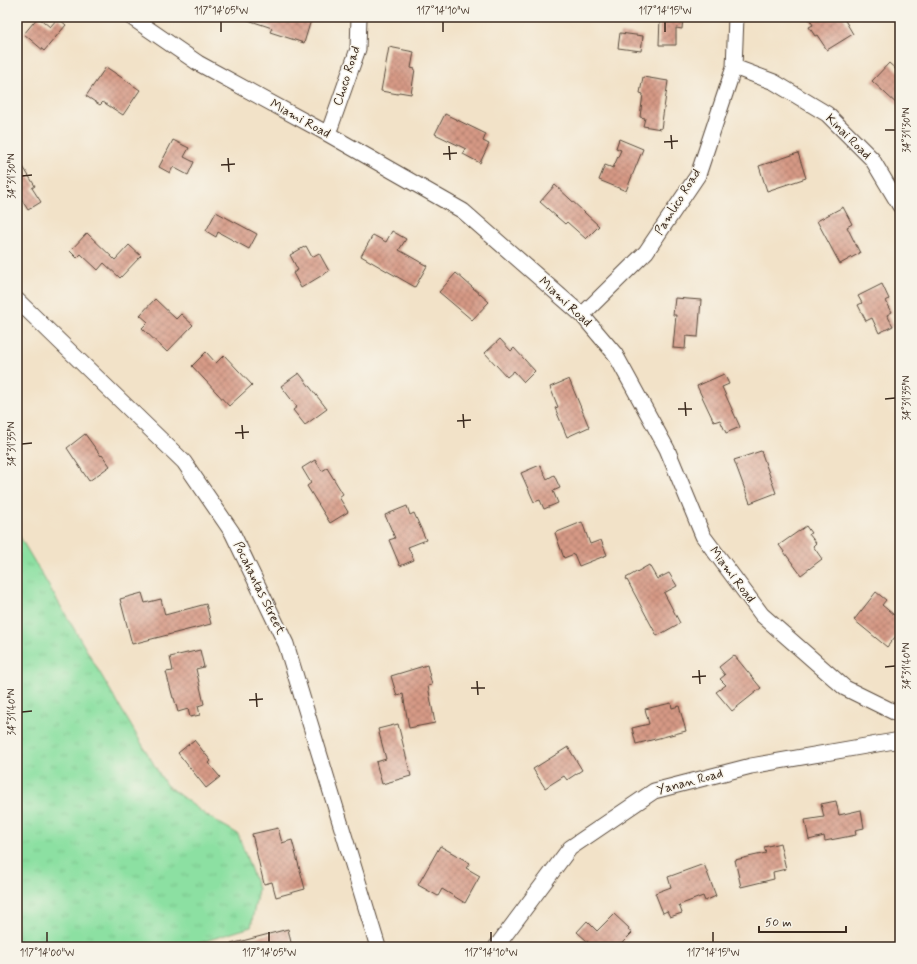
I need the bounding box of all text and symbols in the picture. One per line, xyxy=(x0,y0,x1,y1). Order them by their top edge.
text: 117°14'05"W xyxy=(194,4,248,18)
text: 117°14'10"W xyxy=(416,4,470,18)
text: 117°14'15"W xyxy=(639,4,691,18)
street label: Choco Road xyxy=(329,44,365,108)
street label: Miami Road xyxy=(267,95,333,143)
text: 34°31'30"N xyxy=(900,107,914,153)
street label: Kinai Road xyxy=(822,111,874,163)
text: 34°31'30"N xyxy=(5,153,19,199)
street label: Pamlico Road xyxy=(651,166,705,238)
street label: Miami Road xyxy=(535,273,595,331)
text: 34°31'35"N xyxy=(900,375,914,421)
text: 34°31'35"N xyxy=(5,421,19,467)
street label: Pocahantas Street xyxy=(229,539,289,638)
street label: Miami Road xyxy=(705,543,759,607)
text: 34°31'40"N xyxy=(900,642,914,689)
text: 34°31'40"N xyxy=(5,688,19,735)
street label: Yanan Road xyxy=(655,765,725,799)
scale bar xyxy=(759,908,846,934)
text: 50 m xyxy=(765,915,792,931)
text: 117°14'00"W xyxy=(20,946,74,960)
text: 117°14'05"W xyxy=(242,946,296,960)
text: 117°14'10"W xyxy=(464,946,518,960)
text: 117°14'15"W xyxy=(687,946,739,960)

